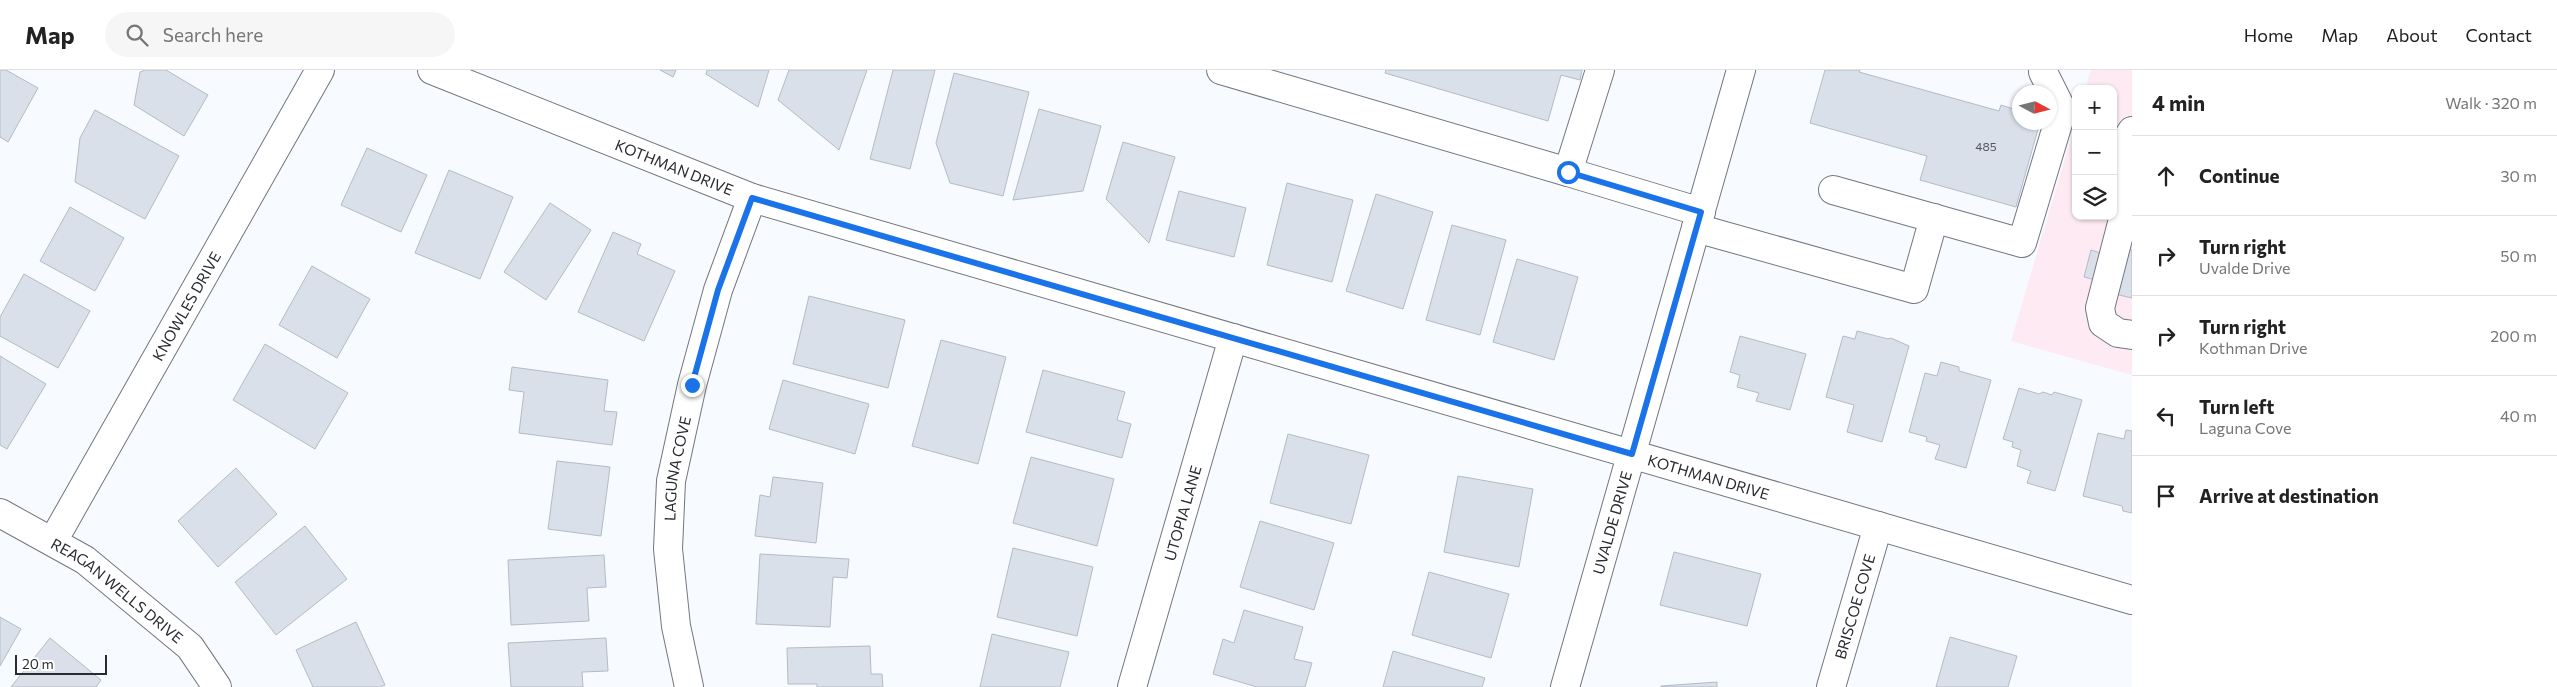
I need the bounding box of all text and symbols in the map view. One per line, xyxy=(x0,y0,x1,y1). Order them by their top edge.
search box xyxy=(105,12,455,57)
text: Map xyxy=(25,20,75,49)
icon: search xyxy=(123,21,151,49)
text: Search here xyxy=(163,23,263,46)
text: Home xyxy=(2244,24,2293,46)
text: Map xyxy=(2321,24,2358,46)
text: About xyxy=(2386,24,2438,46)
text: Contact xyxy=(2466,24,2532,46)
north arrow xyxy=(2012,85,2057,130)
map controls xyxy=(2072,85,2117,220)
button: + xyxy=(2072,85,2117,130)
text: 4 min xyxy=(2152,90,2205,115)
text: Walk · 320 m xyxy=(2445,93,2537,112)
button: − xyxy=(2072,130,2117,175)
street label: KOTHMAN DRIVE xyxy=(613,135,736,199)
house number: 485 xyxy=(1975,139,1997,153)
route start xyxy=(1557,161,1580,184)
icon: ahead xyxy=(2152,162,2180,190)
text: Continue xyxy=(2199,164,2279,187)
text: 30 m xyxy=(2500,166,2537,185)
button: layers xyxy=(2072,175,2117,220)
text: Turn right xyxy=(2199,235,2286,258)
icon: right xyxy=(2152,242,2180,270)
text: 50 m xyxy=(2500,246,2537,265)
street label: KNOWLES DRIVE xyxy=(148,248,224,364)
text: Uvalde Drive xyxy=(2199,258,2291,277)
text: Turn right xyxy=(2199,315,2286,338)
icon: right xyxy=(2152,322,2180,350)
text: 200 m xyxy=(2490,326,2537,345)
text: Kothman Drive xyxy=(2199,338,2308,357)
route end xyxy=(681,374,704,397)
text: Turn left xyxy=(2199,395,2274,418)
icon: left xyxy=(2152,402,2180,430)
text: 40 m xyxy=(2500,406,2537,425)
street label: LAGUNA COVE xyxy=(660,414,694,521)
text: Laguna Cove xyxy=(2199,418,2291,437)
street label: KOTHMAN DRIVE xyxy=(1646,450,1772,503)
street label: UTOPIA LANE xyxy=(1160,463,1205,563)
street label: UVALDE DRIVE xyxy=(1589,469,1635,576)
icon: arrive xyxy=(2152,482,2180,510)
text: Arrive at destination xyxy=(2199,484,2379,507)
street label: REAGAN WELLS DRIVE xyxy=(48,534,187,647)
street label: BRISCOE COVE xyxy=(1831,552,1878,661)
scale bar xyxy=(15,652,108,675)
text: 20 m xyxy=(22,655,54,672)

